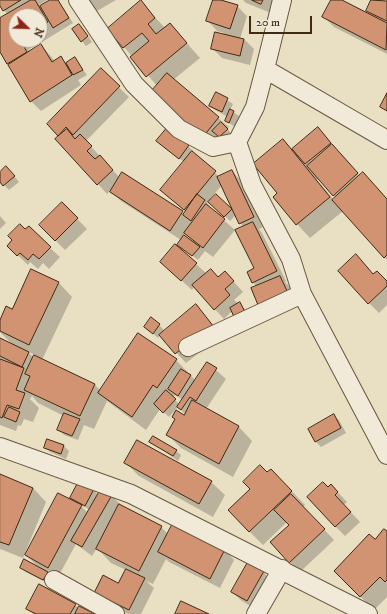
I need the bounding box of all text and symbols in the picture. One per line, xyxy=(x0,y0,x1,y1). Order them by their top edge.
north arrow xyxy=(8,8,48,48)
scale bar xyxy=(251,8,314,34)
text: 20 m xyxy=(256,15,280,30)
text: N xyxy=(30,25,46,39)

